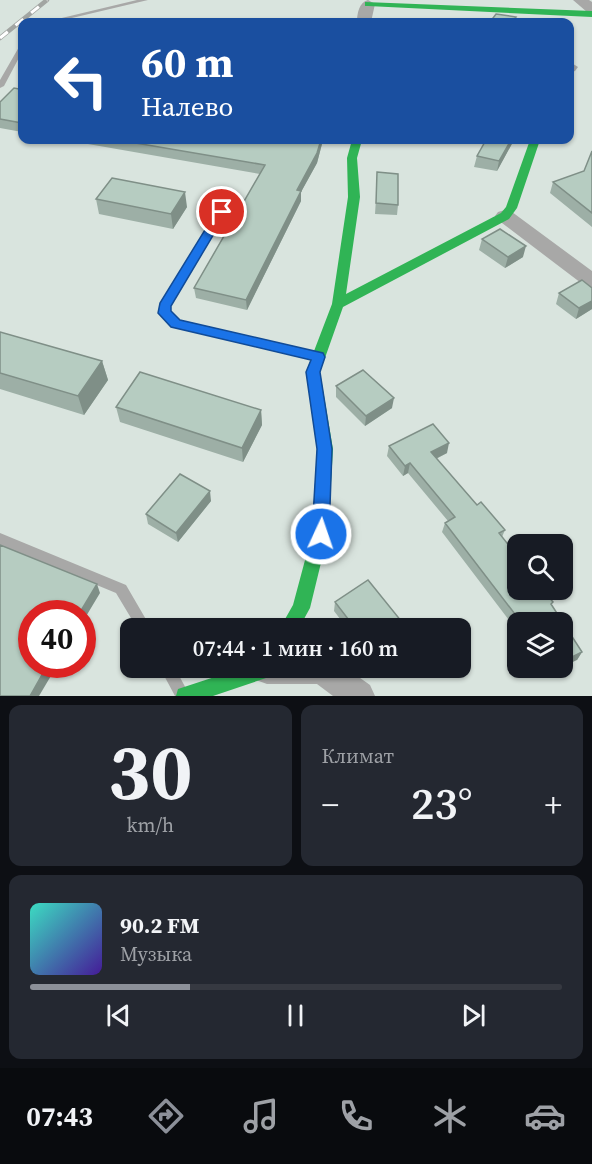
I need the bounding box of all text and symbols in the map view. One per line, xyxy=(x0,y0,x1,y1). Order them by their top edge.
text: 60 m xyxy=(141,33,234,91)
icon: left xyxy=(42,42,120,120)
text: Налево xyxy=(141,88,233,125)
pin xyxy=(196,186,247,237)
icon: arrive xyxy=(205,195,238,228)
position arrow xyxy=(289,502,353,566)
map controls xyxy=(507,534,573,678)
button: search xyxy=(507,534,573,600)
speed limit sign: 40 xyxy=(18,600,96,678)
button: layers xyxy=(507,612,573,678)
text: 07:44 · 1 мин · 160 m xyxy=(193,633,398,663)
text: 30 xyxy=(108,718,193,825)
text: Климат xyxy=(322,742,394,770)
text: 23° xyxy=(411,772,473,834)
text: − xyxy=(322,782,339,827)
text: + xyxy=(545,782,562,827)
text: km/h xyxy=(126,811,174,839)
text: 90.2 FM xyxy=(120,910,199,940)
text: Музыка xyxy=(120,940,192,968)
icon: previous xyxy=(102,999,135,1032)
icon: pause xyxy=(279,999,312,1032)
icon: next xyxy=(457,999,490,1032)
icon: directions xyxy=(145,1095,187,1137)
icon: music xyxy=(240,1095,282,1137)
icon: phone xyxy=(335,1095,377,1137)
icon: climate xyxy=(429,1095,471,1137)
icon: car xyxy=(524,1095,566,1137)
text: 07:43 xyxy=(26,1098,93,1135)

